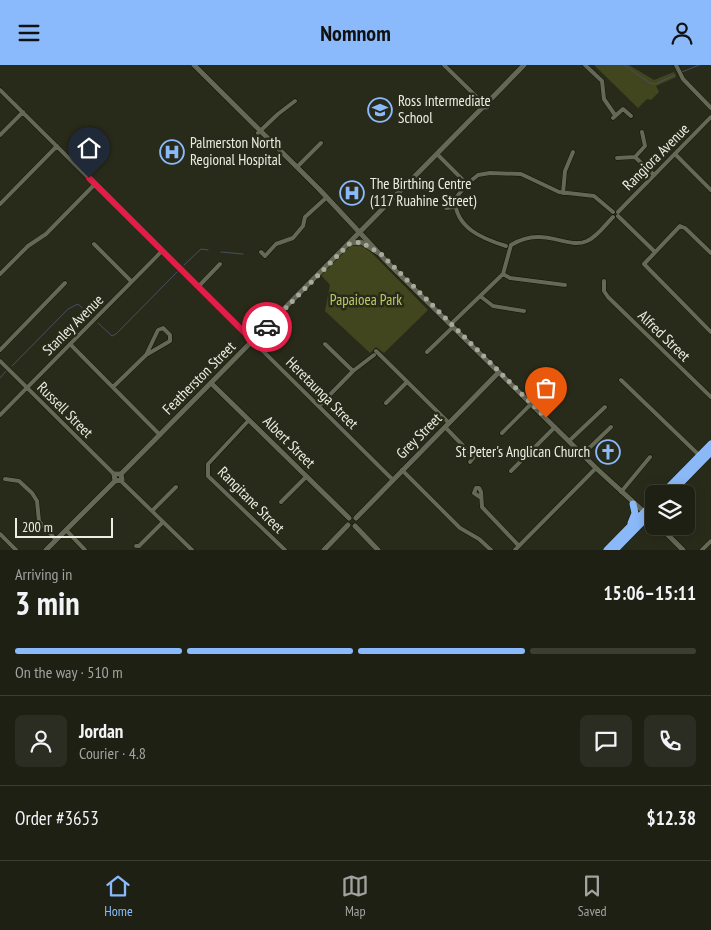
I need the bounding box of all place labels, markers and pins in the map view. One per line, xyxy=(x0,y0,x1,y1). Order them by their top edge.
place label: Ross Intermediate School xyxy=(398,91,491,127)
school or university icon: Ross Intermediate School xyxy=(367,97,393,123)
pin xyxy=(68,127,110,178)
place label: Palmerston North Regional Hospital xyxy=(190,133,282,169)
hospital icon: Palmerston North Regional Hospital xyxy=(159,139,185,165)
place label: The Birthing Centre (117 Ruahine Street) xyxy=(370,174,477,210)
hospital icon: The Birthing Centre (117 Ruahine Street) xyxy=(339,180,365,206)
pin xyxy=(525,367,567,418)
church icon: St Peter's Anglican Church xyxy=(595,439,621,465)
place label: St Peter's Anglican Church xyxy=(456,442,590,461)

